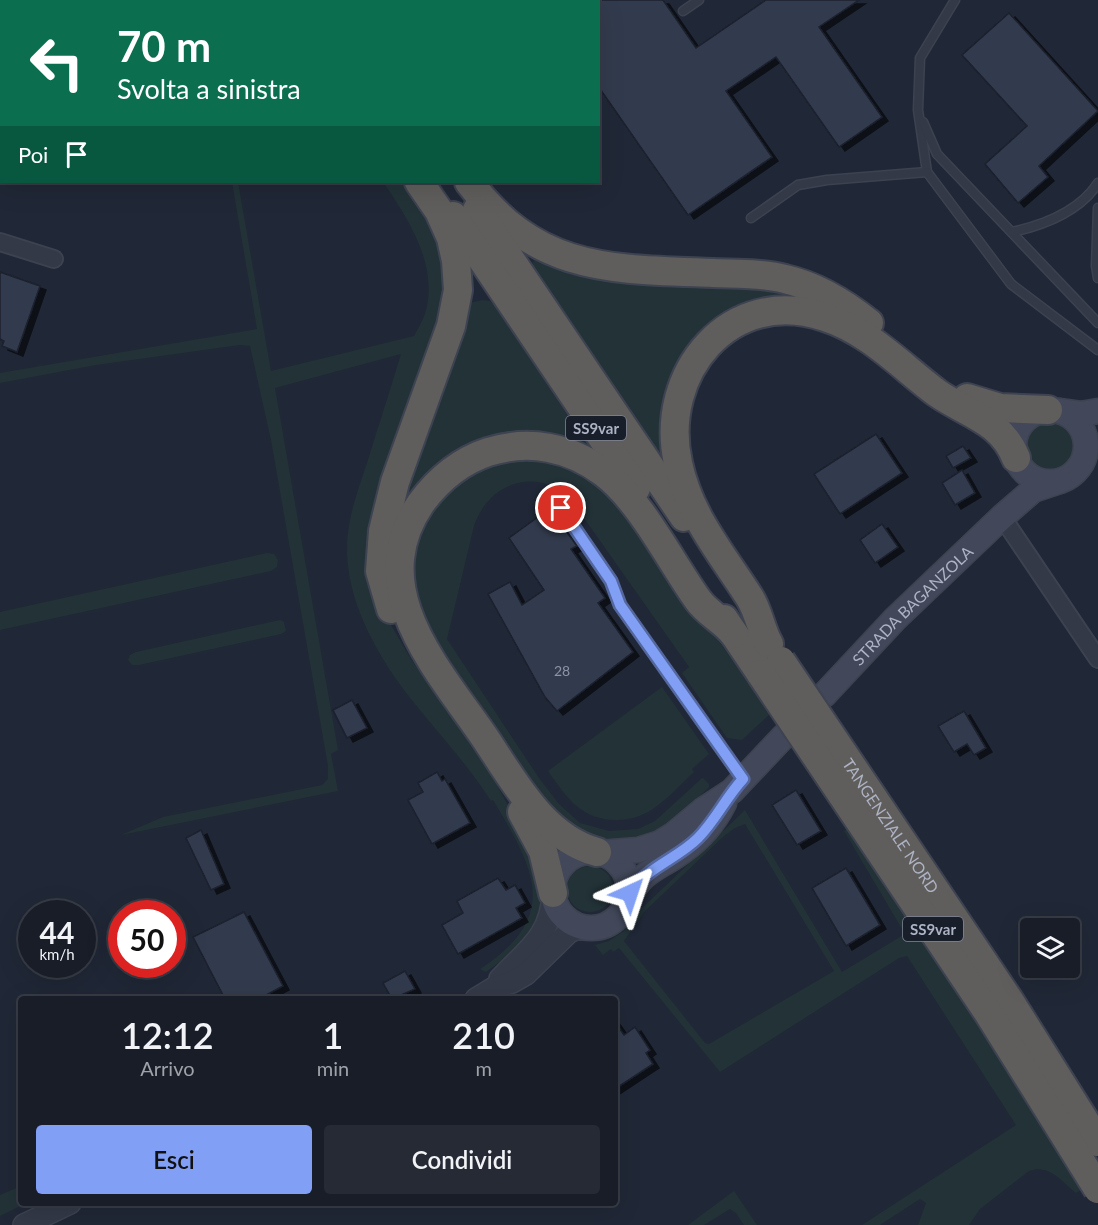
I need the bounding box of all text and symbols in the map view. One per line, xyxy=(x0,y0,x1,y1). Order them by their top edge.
text: 70 m xyxy=(117,21,211,71)
icon: left xyxy=(18,24,96,102)
text: Svolta a sinistra xyxy=(117,72,301,105)
icon: arrive xyxy=(60,138,93,171)
text: Poi xyxy=(18,141,48,168)
road number: SS9var xyxy=(566,416,626,440)
pin xyxy=(535,482,586,533)
icon: arrive xyxy=(544,491,577,524)
street label: STRADA BAGANZOLA xyxy=(848,541,976,669)
house number: 28 xyxy=(554,662,570,679)
street label: TANGENZIALE NORD xyxy=(839,754,944,896)
position arrow xyxy=(598,861,662,925)
speed limit sign: 50 xyxy=(108,900,186,978)
text: 44 xyxy=(40,914,74,950)
road number: SS9var xyxy=(903,917,963,941)
map controls xyxy=(1020,918,1080,978)
button: layers xyxy=(1020,918,1080,978)
text: km/h xyxy=(39,945,75,963)
text: 12:12 xyxy=(121,1013,214,1057)
text: 1 xyxy=(323,1013,343,1057)
text: 210 xyxy=(452,1013,515,1057)
text: Arrivo xyxy=(140,1056,195,1080)
text: min xyxy=(317,1056,349,1080)
text: m xyxy=(475,1056,492,1080)
button: Esci xyxy=(36,1125,312,1194)
button: Condividi xyxy=(324,1125,600,1194)

